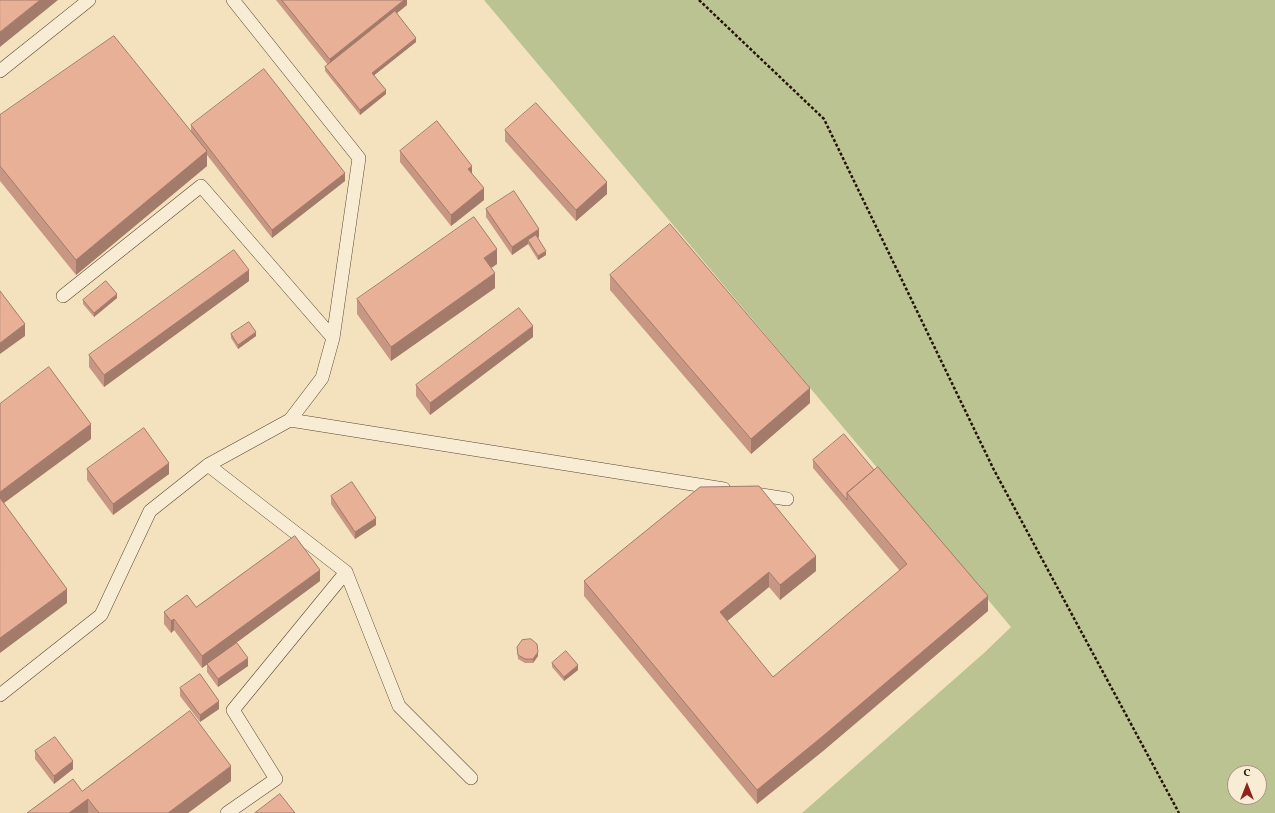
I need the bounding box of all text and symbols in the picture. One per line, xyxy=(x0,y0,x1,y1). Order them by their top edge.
north arrow xyxy=(1227,765,1267,805)
text: С xyxy=(1243,766,1251,781)

